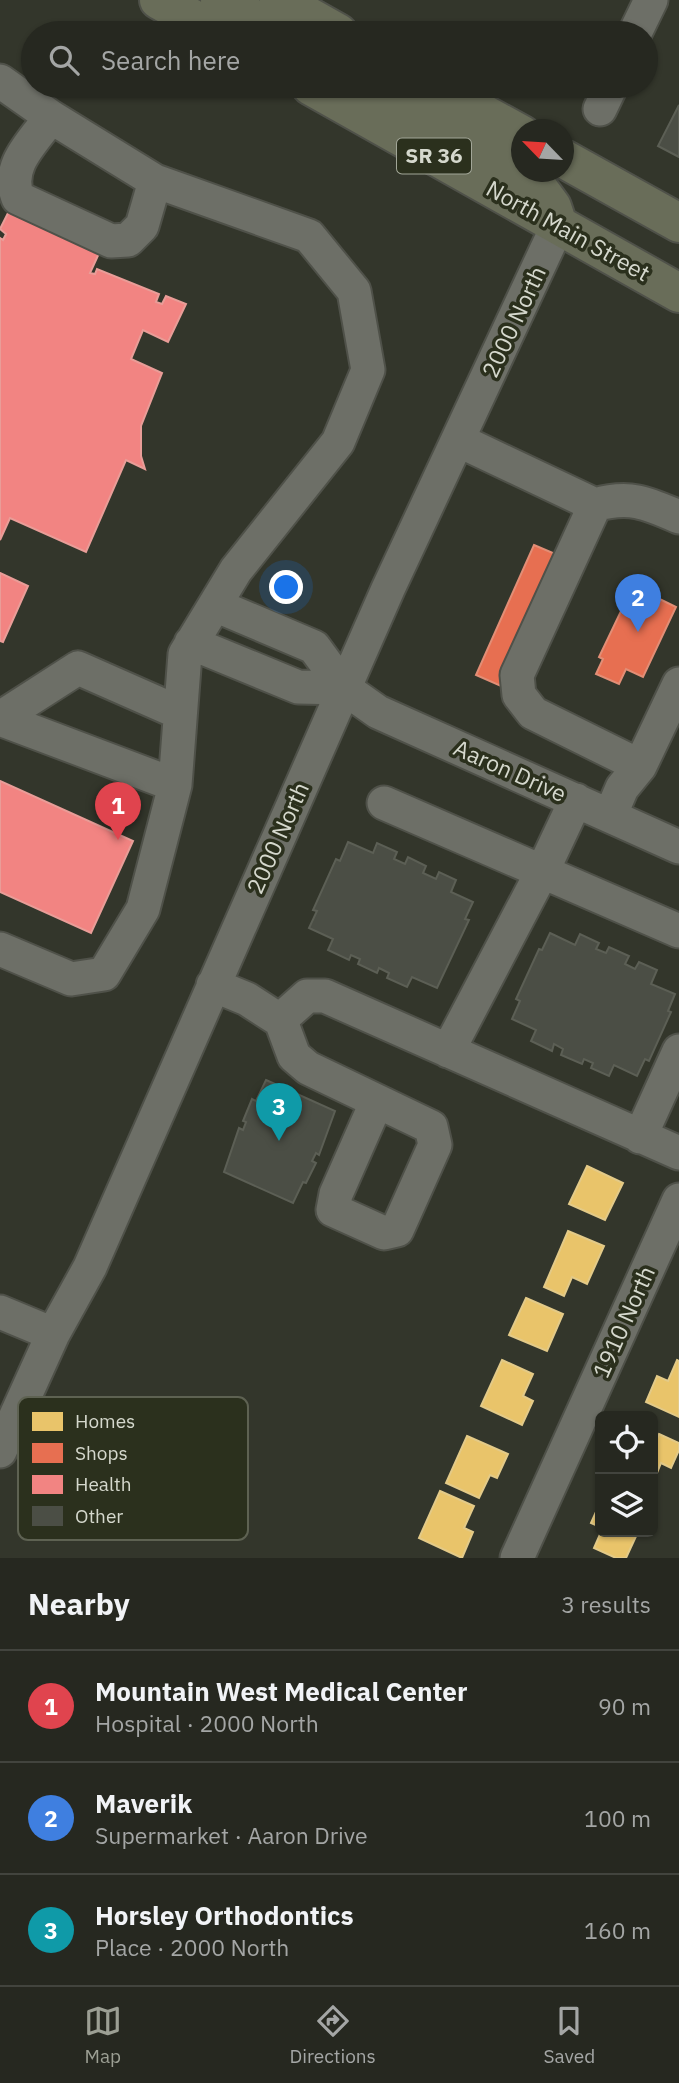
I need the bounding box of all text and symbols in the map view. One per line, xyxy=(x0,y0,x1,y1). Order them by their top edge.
search box xyxy=(21,21,658,98)
icon: search xyxy=(45,41,83,79)
text: Search here xyxy=(101,43,240,77)
north arrow xyxy=(511,119,574,182)
road number: SR 36 xyxy=(397,138,471,174)
street label: North Main Street xyxy=(481,173,656,287)
street label: 2000 North xyxy=(474,261,552,382)
your location xyxy=(269,570,303,604)
pin: 2 xyxy=(615,574,661,632)
street label: Aaron Drive xyxy=(449,732,571,808)
street label: 2000 North xyxy=(239,777,315,898)
pin: 1 xyxy=(95,782,141,840)
pin: 3 xyxy=(256,1083,302,1141)
street label: 1910 North xyxy=(585,1261,661,1382)
legend xyxy=(18,1397,248,1540)
text: Homes xyxy=(75,1409,135,1433)
map controls xyxy=(595,1411,658,1537)
button: locate xyxy=(595,1411,658,1474)
text: Shops xyxy=(75,1441,128,1465)
text: Health xyxy=(75,1472,132,1496)
button: layers xyxy=(595,1474,658,1537)
text: Other xyxy=(75,1504,123,1528)
text: Nearby xyxy=(28,1584,130,1623)
text: 3 results xyxy=(561,1589,651,1619)
text: Mountain West Medical Center xyxy=(95,1674,467,1708)
text: 1 xyxy=(44,1691,58,1721)
text: 90 m xyxy=(598,1691,651,1721)
text: Hospital · 2000 North xyxy=(95,1708,319,1738)
text: Maverik xyxy=(95,1786,192,1820)
text: 2 xyxy=(44,1803,58,1833)
text: 100 m xyxy=(584,1803,651,1833)
text: Supermarket · Aaron Drive xyxy=(95,1820,368,1850)
text: Horsley Orthodontics xyxy=(95,1898,354,1932)
text: 3 xyxy=(44,1915,58,1945)
text: 160 m xyxy=(584,1915,651,1945)
text: Place · 2000 North xyxy=(95,1932,289,1962)
tab: Map xyxy=(84,2002,122,2068)
tab: Directions xyxy=(289,2002,376,2068)
tab: Saved xyxy=(544,2002,595,2068)

